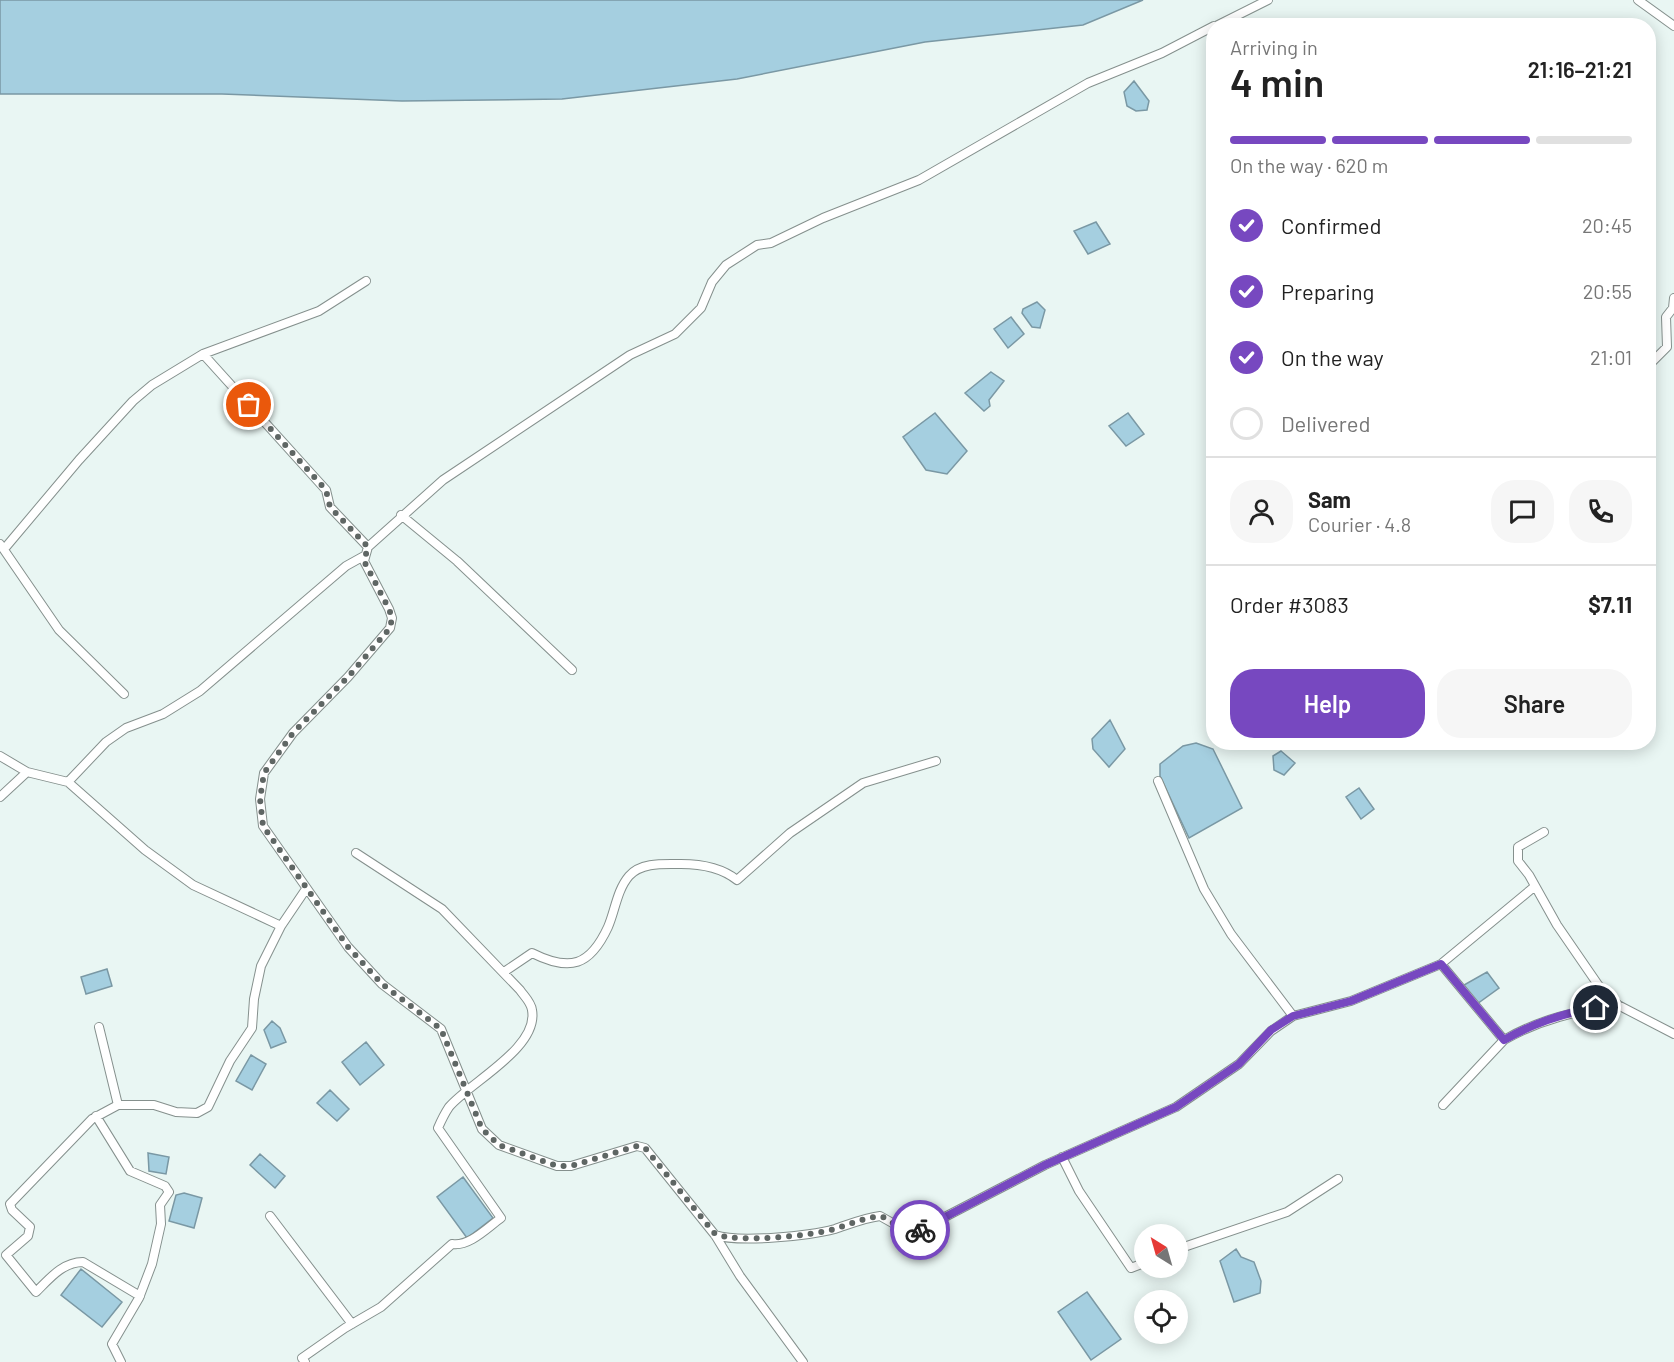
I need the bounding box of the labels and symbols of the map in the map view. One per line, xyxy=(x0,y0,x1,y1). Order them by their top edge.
pin xyxy=(223,379,274,430)
pin xyxy=(1570,982,1621,1033)
courier xyxy=(890,1200,950,1260)
north arrow xyxy=(1134,1224,1188,1278)

